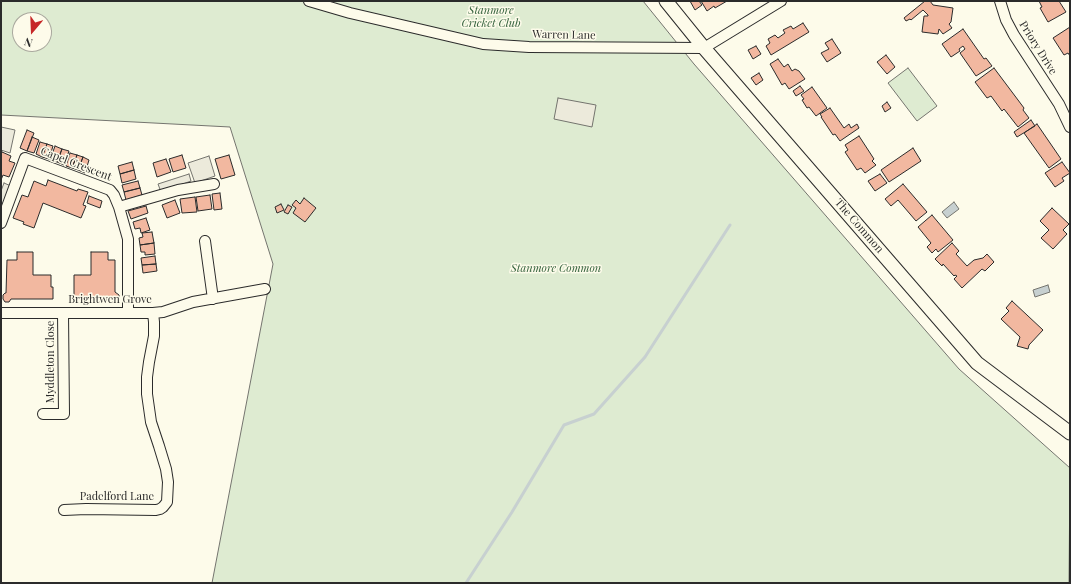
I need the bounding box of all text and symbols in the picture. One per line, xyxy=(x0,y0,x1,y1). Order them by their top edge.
park label: Stanmore Cricket Club xyxy=(461,4,521,30)
north arrow xyxy=(12,12,52,52)
street label: Priory Drive xyxy=(1016,19,1060,77)
street label: Warren Lane xyxy=(532,28,596,42)
text: N xyxy=(22,34,34,51)
street label: Capel Crescent xyxy=(39,144,113,184)
street label: The Common xyxy=(832,196,886,256)
park label: Stanmore Common xyxy=(511,262,601,276)
street label: Brightwen Grove xyxy=(68,293,152,307)
street label: Myddleton Close xyxy=(44,321,58,403)
street label: Padelford Lane xyxy=(80,490,154,504)

